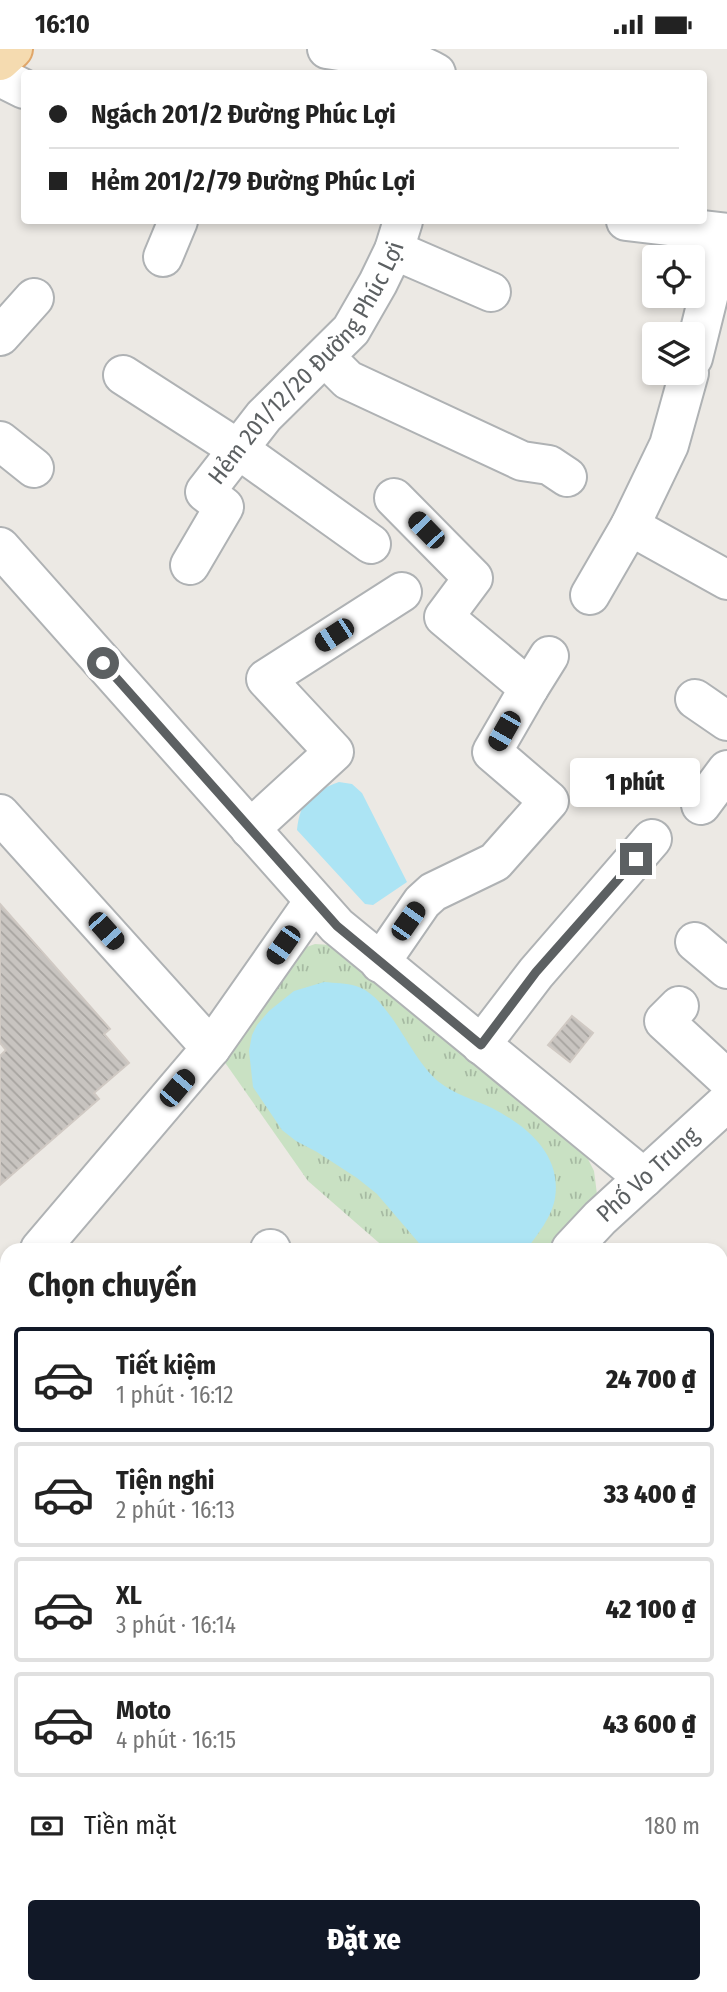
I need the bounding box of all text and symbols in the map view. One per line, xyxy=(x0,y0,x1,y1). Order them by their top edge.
text: 16:10 xyxy=(35,9,90,40)
text: Ngách 201/2 Đường Phúc Lợi xyxy=(91,99,396,130)
text: Hẻm 201/2/79 Đường Phúc Lợi xyxy=(91,166,415,197)
street label: Hẻm 201/12/20 Đường Phúc Lợi xyxy=(203,238,410,490)
map controls xyxy=(642,245,705,385)
button: locate xyxy=(642,245,705,308)
button: layers xyxy=(642,322,705,385)
car xyxy=(404,508,449,552)
car xyxy=(311,615,358,655)
route start xyxy=(87,647,119,679)
car xyxy=(485,708,524,754)
callout: 1 phút xyxy=(571,757,701,807)
text: 1 phút xyxy=(605,768,665,796)
route end xyxy=(620,843,652,875)
car xyxy=(388,898,429,944)
car xyxy=(85,908,128,954)
car xyxy=(263,922,304,968)
car xyxy=(156,1065,199,1111)
street label: Phố Vo Trung xyxy=(591,1120,705,1228)
text: Chọn chuyến xyxy=(28,1266,197,1304)
icon: car xyxy=(32,1348,95,1411)
text: Tiết kiệm xyxy=(116,1350,216,1381)
text: 24 700 ₫ xyxy=(606,1364,696,1395)
text: 1 phút · 16:12 xyxy=(116,1381,233,1409)
icon: car xyxy=(32,1463,95,1526)
text: Tiện nghi xyxy=(116,1465,215,1496)
text: 33 400 ₫ xyxy=(604,1479,696,1510)
text: 2 phút · 16:13 xyxy=(116,1496,235,1524)
icon: car xyxy=(32,1578,95,1641)
text: XL xyxy=(116,1580,142,1611)
text: 42 100 ₫ xyxy=(606,1594,696,1625)
text: 3 phút · 16:14 xyxy=(116,1611,236,1639)
icon: car xyxy=(32,1693,95,1756)
text: Moto xyxy=(116,1695,171,1726)
text: 43 600 ₫ xyxy=(603,1709,696,1740)
text: 4 phút · 16:15 xyxy=(116,1726,236,1754)
icon: cash xyxy=(28,1807,66,1845)
text: Tiền mặt xyxy=(84,1810,176,1841)
text: 180 m xyxy=(644,1812,700,1840)
button: Đặt xe xyxy=(28,1900,700,1980)

